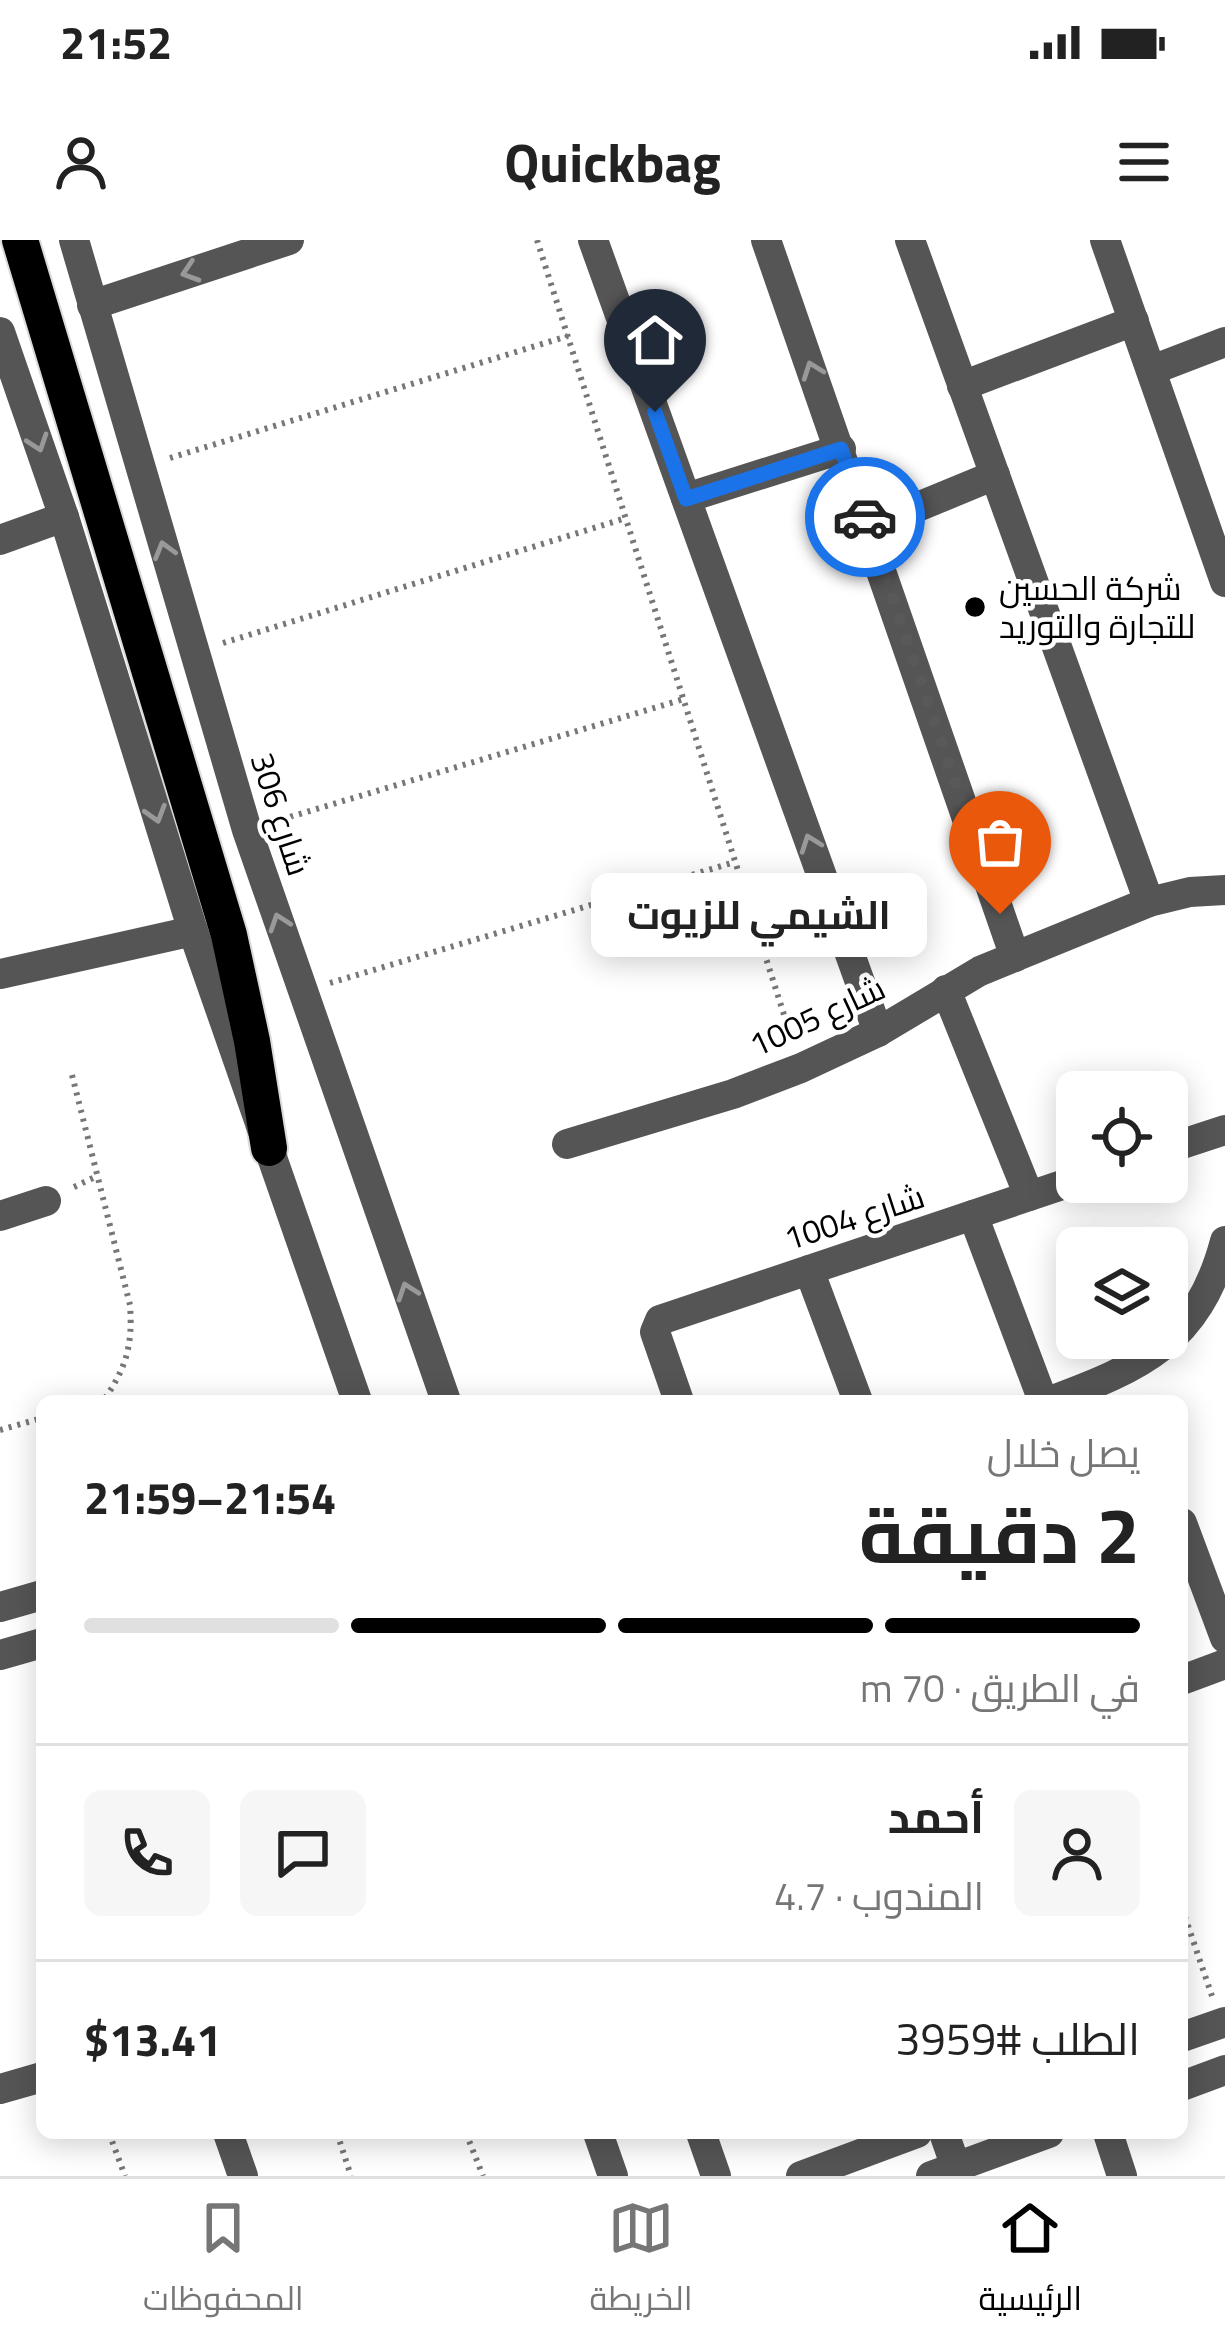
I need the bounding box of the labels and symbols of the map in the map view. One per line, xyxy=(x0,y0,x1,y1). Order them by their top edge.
one-way arrow xyxy=(180,258,201,283)
pin xyxy=(604,289,706,412)
one-way arrow xyxy=(802,361,826,382)
one-way arrow xyxy=(24,431,48,452)
courier xyxy=(805,457,925,577)
one-way arrow xyxy=(153,540,178,561)
place label: شركة الحسين للتجارة والتوريد xyxy=(999,563,1195,651)
marker: شركة الحسين للتجارة والتوريد xyxy=(962,594,988,620)
street label: شارع 306 xyxy=(238,746,324,882)
pin xyxy=(949,791,1051,914)
one-way arrow xyxy=(142,803,167,824)
one-way arrow xyxy=(800,834,824,855)
callout: الشيمي للزيوت xyxy=(592,872,928,956)
one-way arrow xyxy=(269,913,293,934)
street label: شارع 1005 xyxy=(741,963,893,1069)
street label: شارع 1004 xyxy=(777,1171,931,1263)
one-way arrow xyxy=(397,1281,421,1302)

